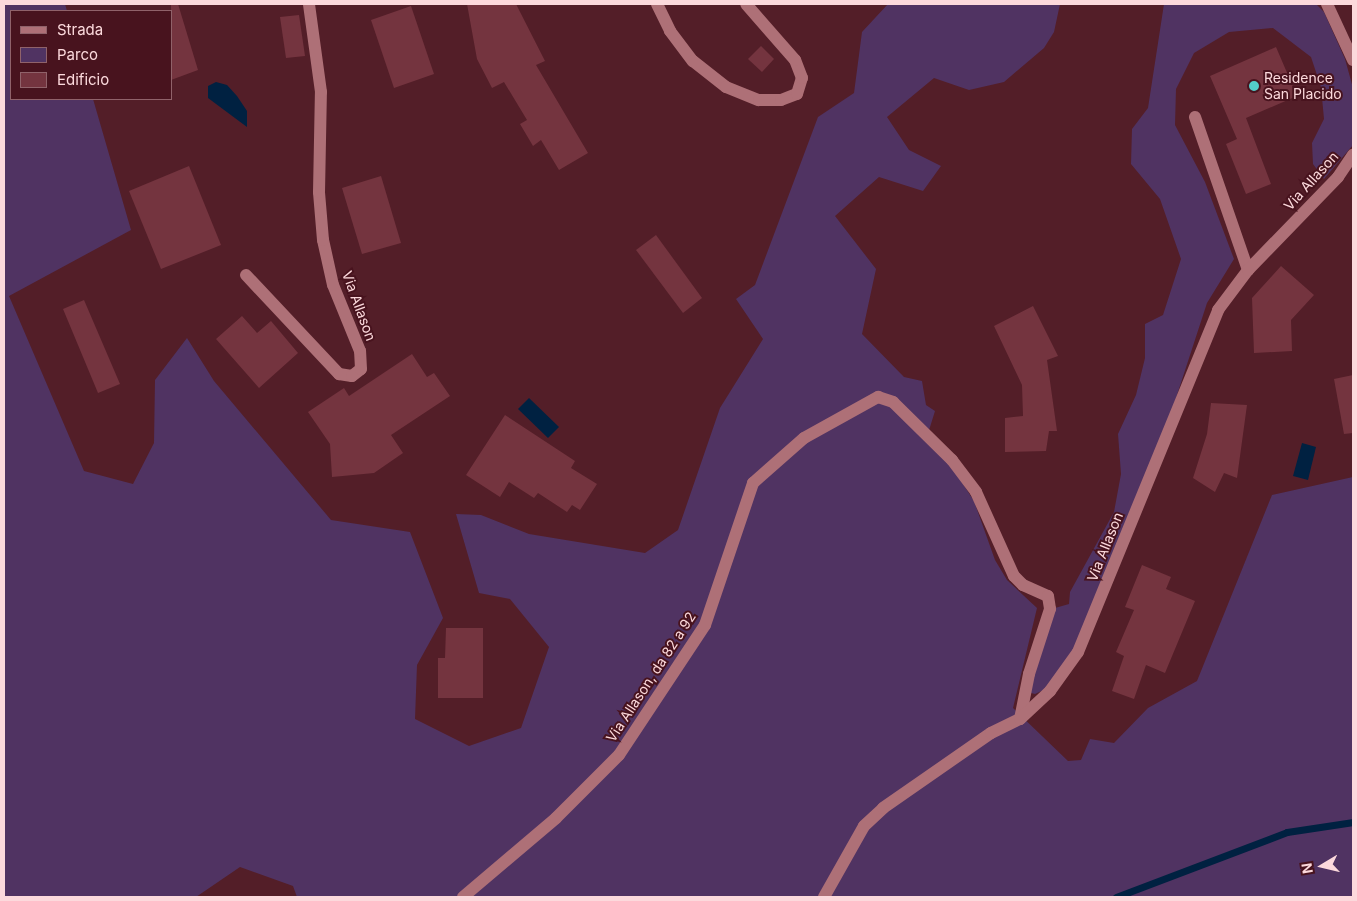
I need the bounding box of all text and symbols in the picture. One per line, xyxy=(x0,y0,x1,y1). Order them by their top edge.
legend xyxy=(10,10,172,100)
text: Strada xyxy=(57,20,103,39)
text: Parco xyxy=(57,45,98,64)
text: Edificio xyxy=(57,70,109,89)
place label: Residence San Placido xyxy=(1264,70,1342,102)
marker: Residence San Placido xyxy=(1248,80,1260,92)
street label: Via Allason xyxy=(1280,148,1342,214)
street label: Via Allason xyxy=(339,269,379,343)
street label: Via Allason xyxy=(1083,510,1127,584)
street label: Via Allason, da 82 a 92 xyxy=(603,609,699,745)
north arrow xyxy=(1297,841,1347,891)
text: N xyxy=(1297,862,1316,875)

